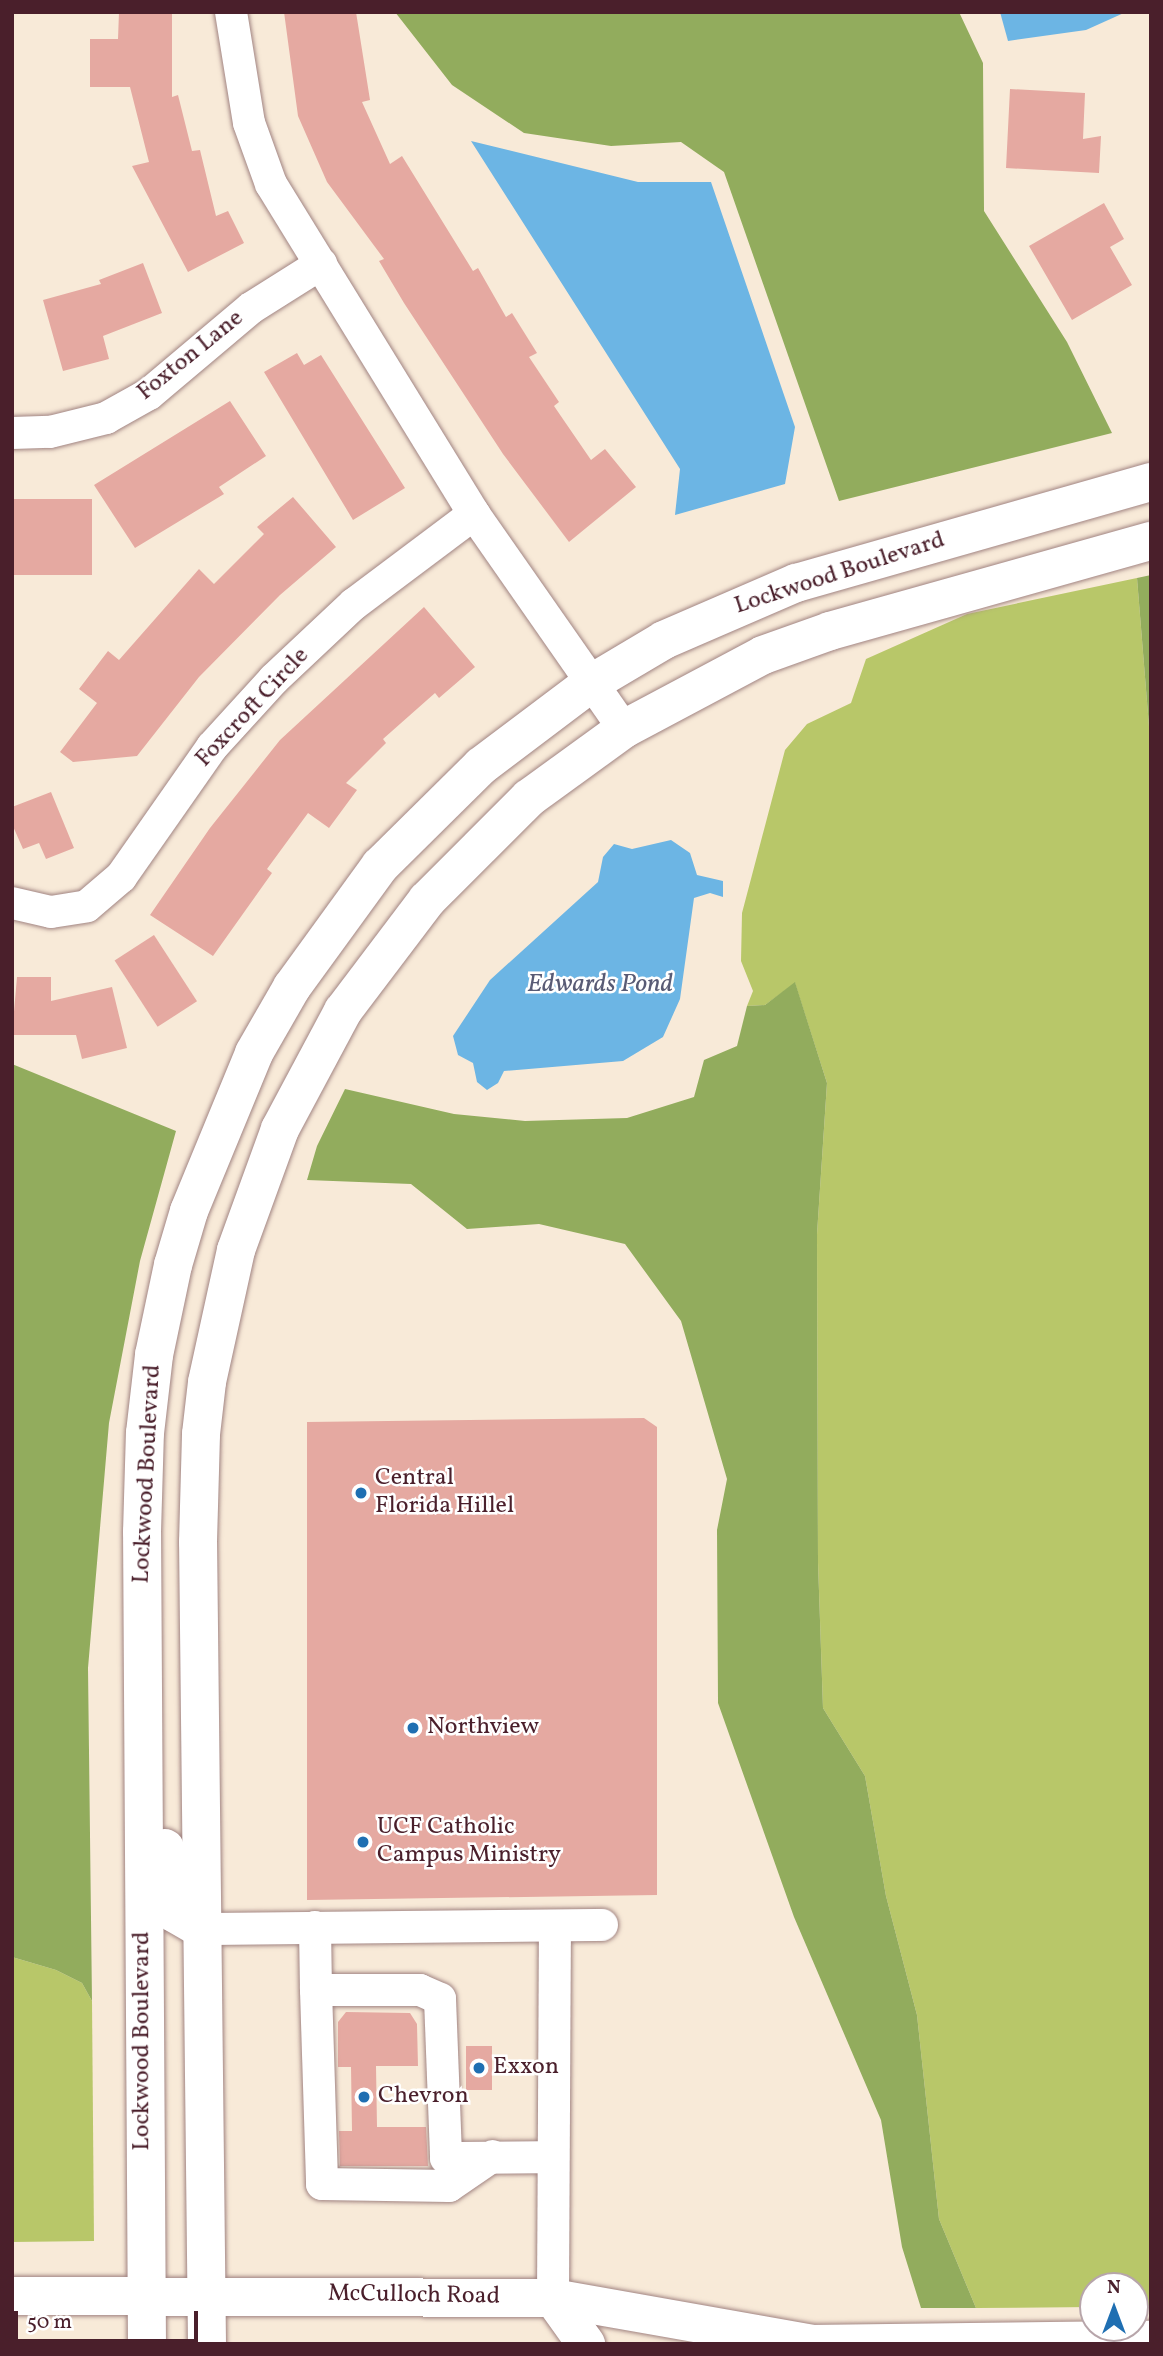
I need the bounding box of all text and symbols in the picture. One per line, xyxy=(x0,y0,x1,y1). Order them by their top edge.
street label: Foxton Lane xyxy=(132,304,250,408)
street label: Lockwood Boulevard xyxy=(731,526,949,622)
street label: Foxcroft Circle xyxy=(190,642,316,774)
water label: Edwards Pond xyxy=(527,969,673,1001)
street label: Lockwood Boulevard xyxy=(128,1364,168,1584)
place label: Central Florida Hillel xyxy=(375,1465,514,1521)
marker: Central Florida Hillel xyxy=(353,1485,369,1501)
place label: Northview xyxy=(427,1714,539,1742)
marker: Northview xyxy=(405,1720,421,1736)
place label: UCF Catholic Campus Ministry xyxy=(377,1814,561,1870)
marker: UCF Catholic Campus Ministry xyxy=(355,1834,371,1850)
street label: Lockwood Boulevard xyxy=(129,1931,157,2151)
place label: Exxon xyxy=(493,2054,559,2082)
marker: Exxon xyxy=(471,2060,487,2076)
place label: Chevron xyxy=(378,2083,469,2111)
marker: Chevron xyxy=(356,2089,372,2105)
north arrow xyxy=(1079,2272,1149,2342)
text: N xyxy=(1107,2275,1121,2301)
street label: McCulloch Road xyxy=(328,2280,500,2312)
scale bar xyxy=(18,2296,201,2340)
text: 50 m xyxy=(27,2308,72,2337)

